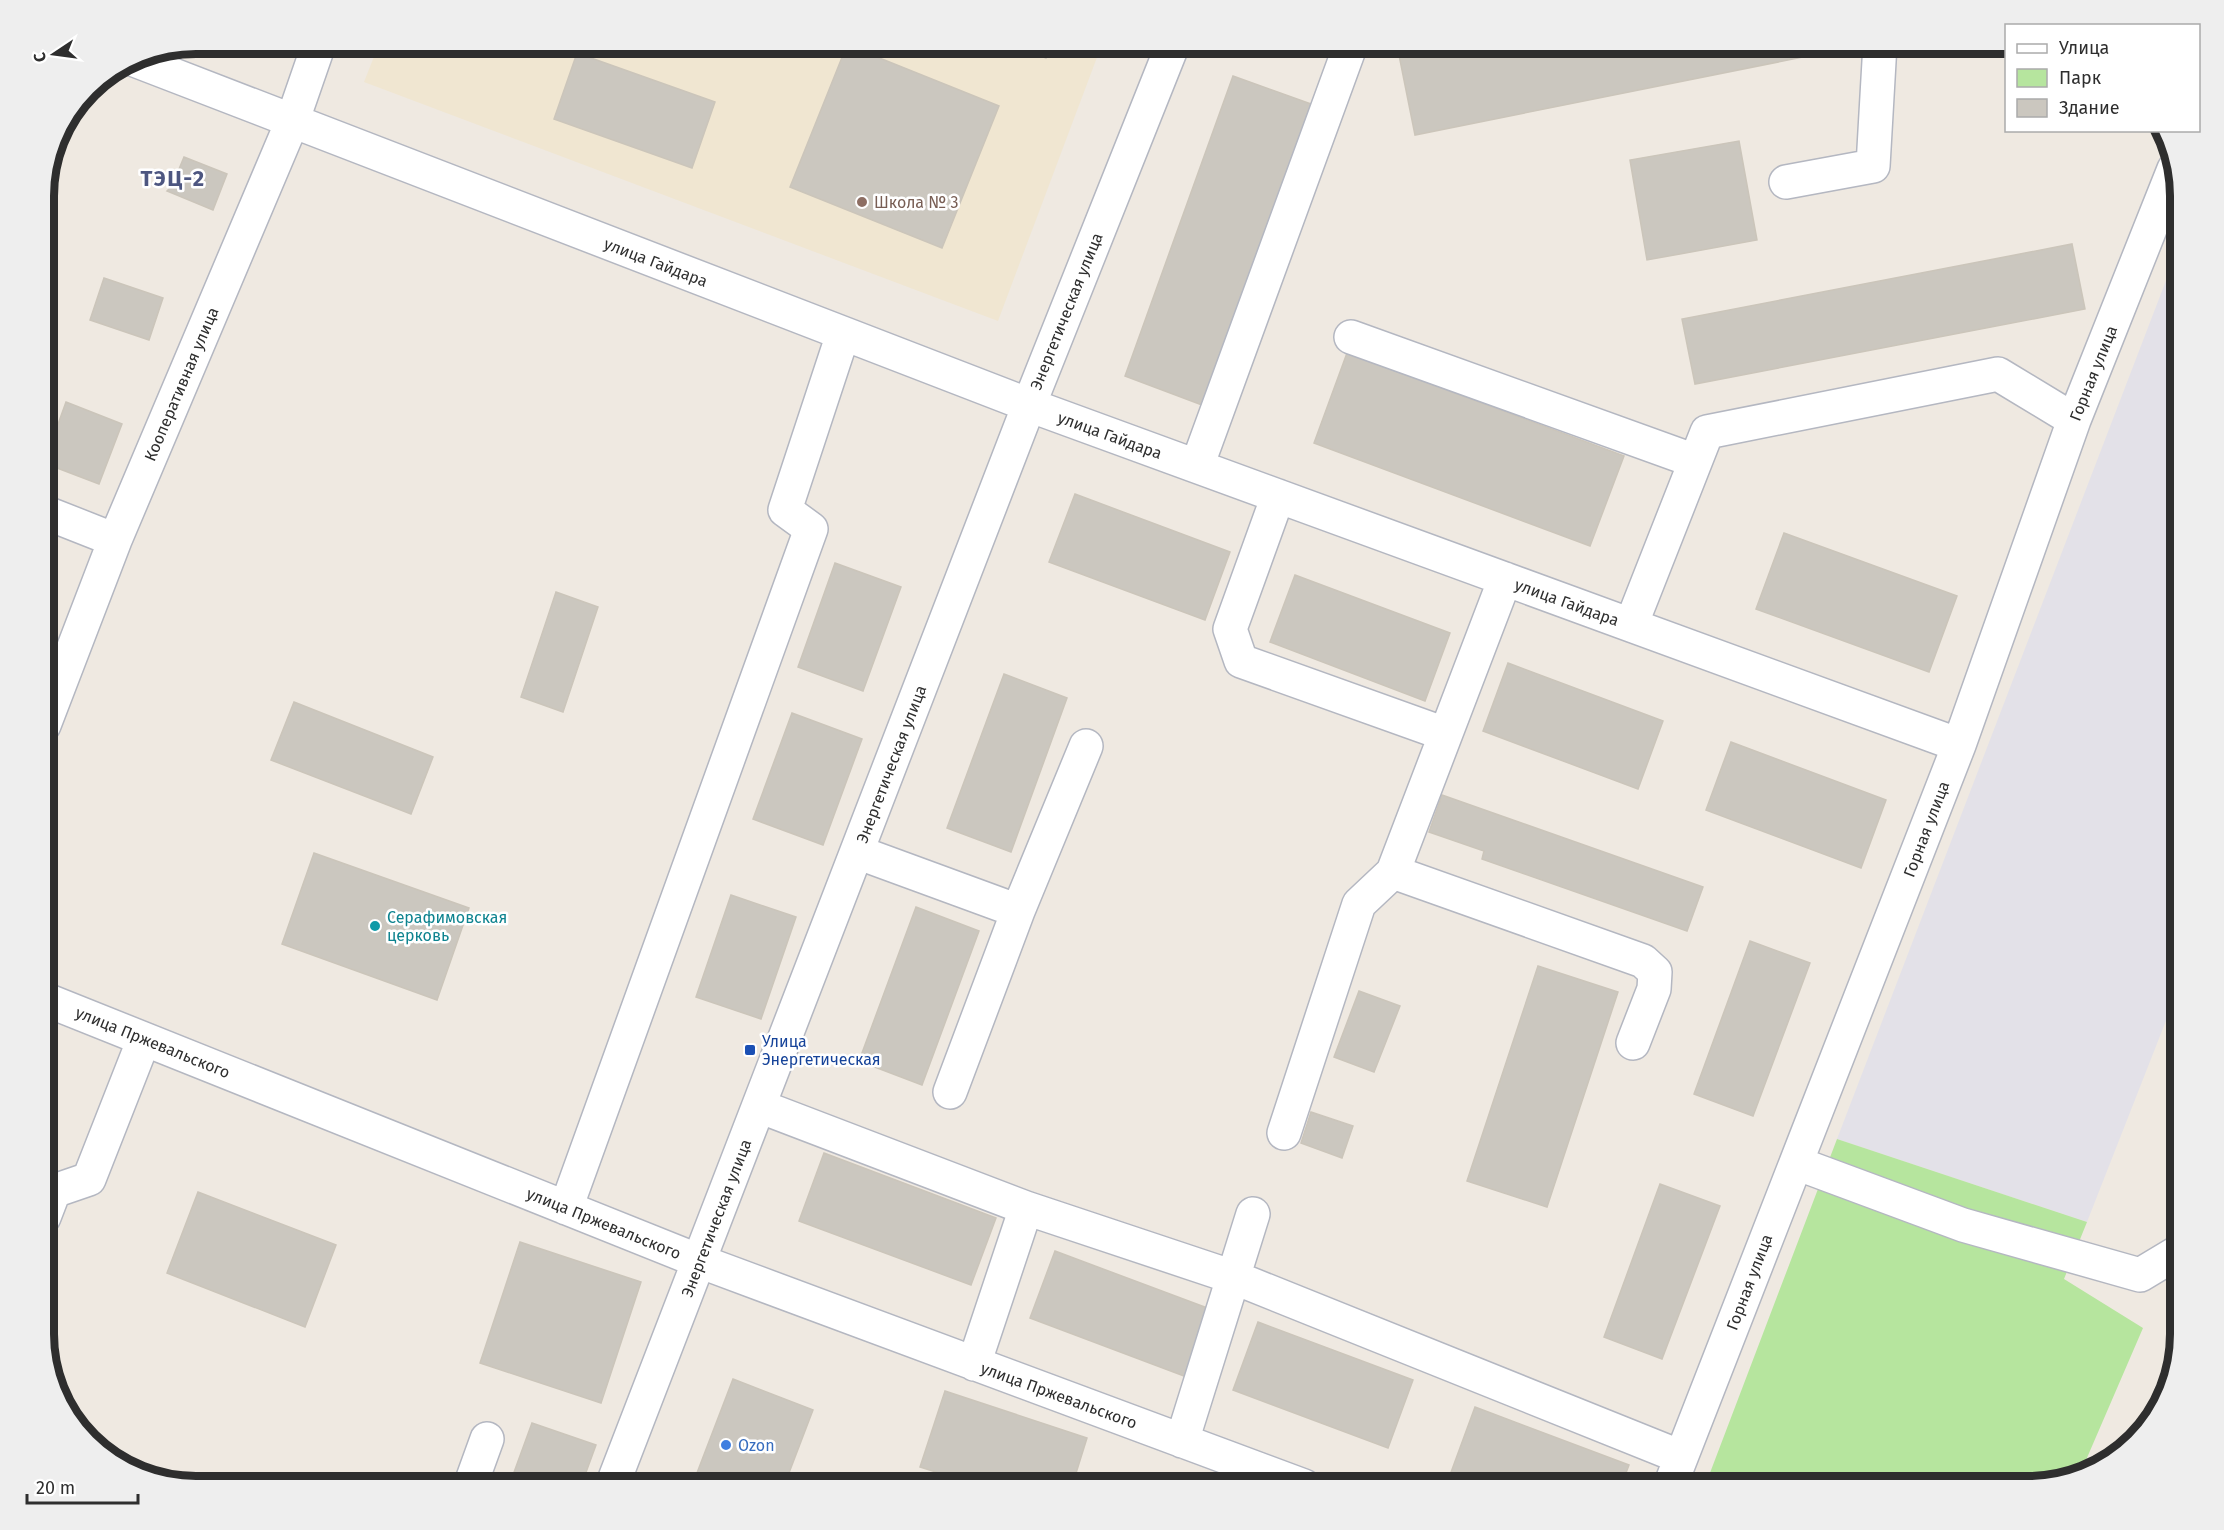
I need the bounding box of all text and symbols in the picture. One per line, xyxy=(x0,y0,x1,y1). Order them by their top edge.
north arrow xyxy=(24,24,84,84)
legend xyxy=(2005,24,2200,132)
text: Улица xyxy=(2059,37,2109,59)
text: С xyxy=(29,50,50,64)
text: Парк xyxy=(2059,67,2102,89)
text: Здание xyxy=(2059,97,2120,119)
district label: ТЭЦ-2 xyxy=(140,165,206,192)
place label: Школа № 3 xyxy=(874,193,958,212)
marker: Школа № 3 xyxy=(855,195,869,209)
street label: Энергетическая улица xyxy=(1026,230,1107,392)
street label: улица Гайдара xyxy=(601,234,710,291)
street label: Кооперативная улица xyxy=(140,304,223,464)
street label: Горная улица xyxy=(2066,323,2121,424)
street label: улица Гайдара xyxy=(1055,408,1164,463)
street label: улица Гайдара xyxy=(1512,575,1621,630)
street label: Энергетическая улица xyxy=(853,683,930,846)
street label: Горная улица xyxy=(1899,779,1953,880)
place label: Серафимовская церковь xyxy=(387,908,507,945)
marker: Серафимовская церковь xyxy=(368,919,382,933)
street label: улица Пржевальского xyxy=(73,1003,233,1082)
place label: Улица Энергетическая xyxy=(762,1032,881,1069)
marker: Улица Энергетическая xyxy=(743,1043,757,1057)
street label: Энергетическая улица xyxy=(678,1137,755,1300)
street label: улица Пржевальского xyxy=(524,1184,684,1263)
street label: Горная улица xyxy=(1722,1232,1776,1333)
street label: улица Пржевальского xyxy=(978,1358,1140,1433)
place label: Ozon xyxy=(738,1436,775,1455)
marker: Ozon xyxy=(719,1438,733,1452)
scale bar xyxy=(27,1467,138,1505)
text: 20 m xyxy=(36,1477,75,1499)

